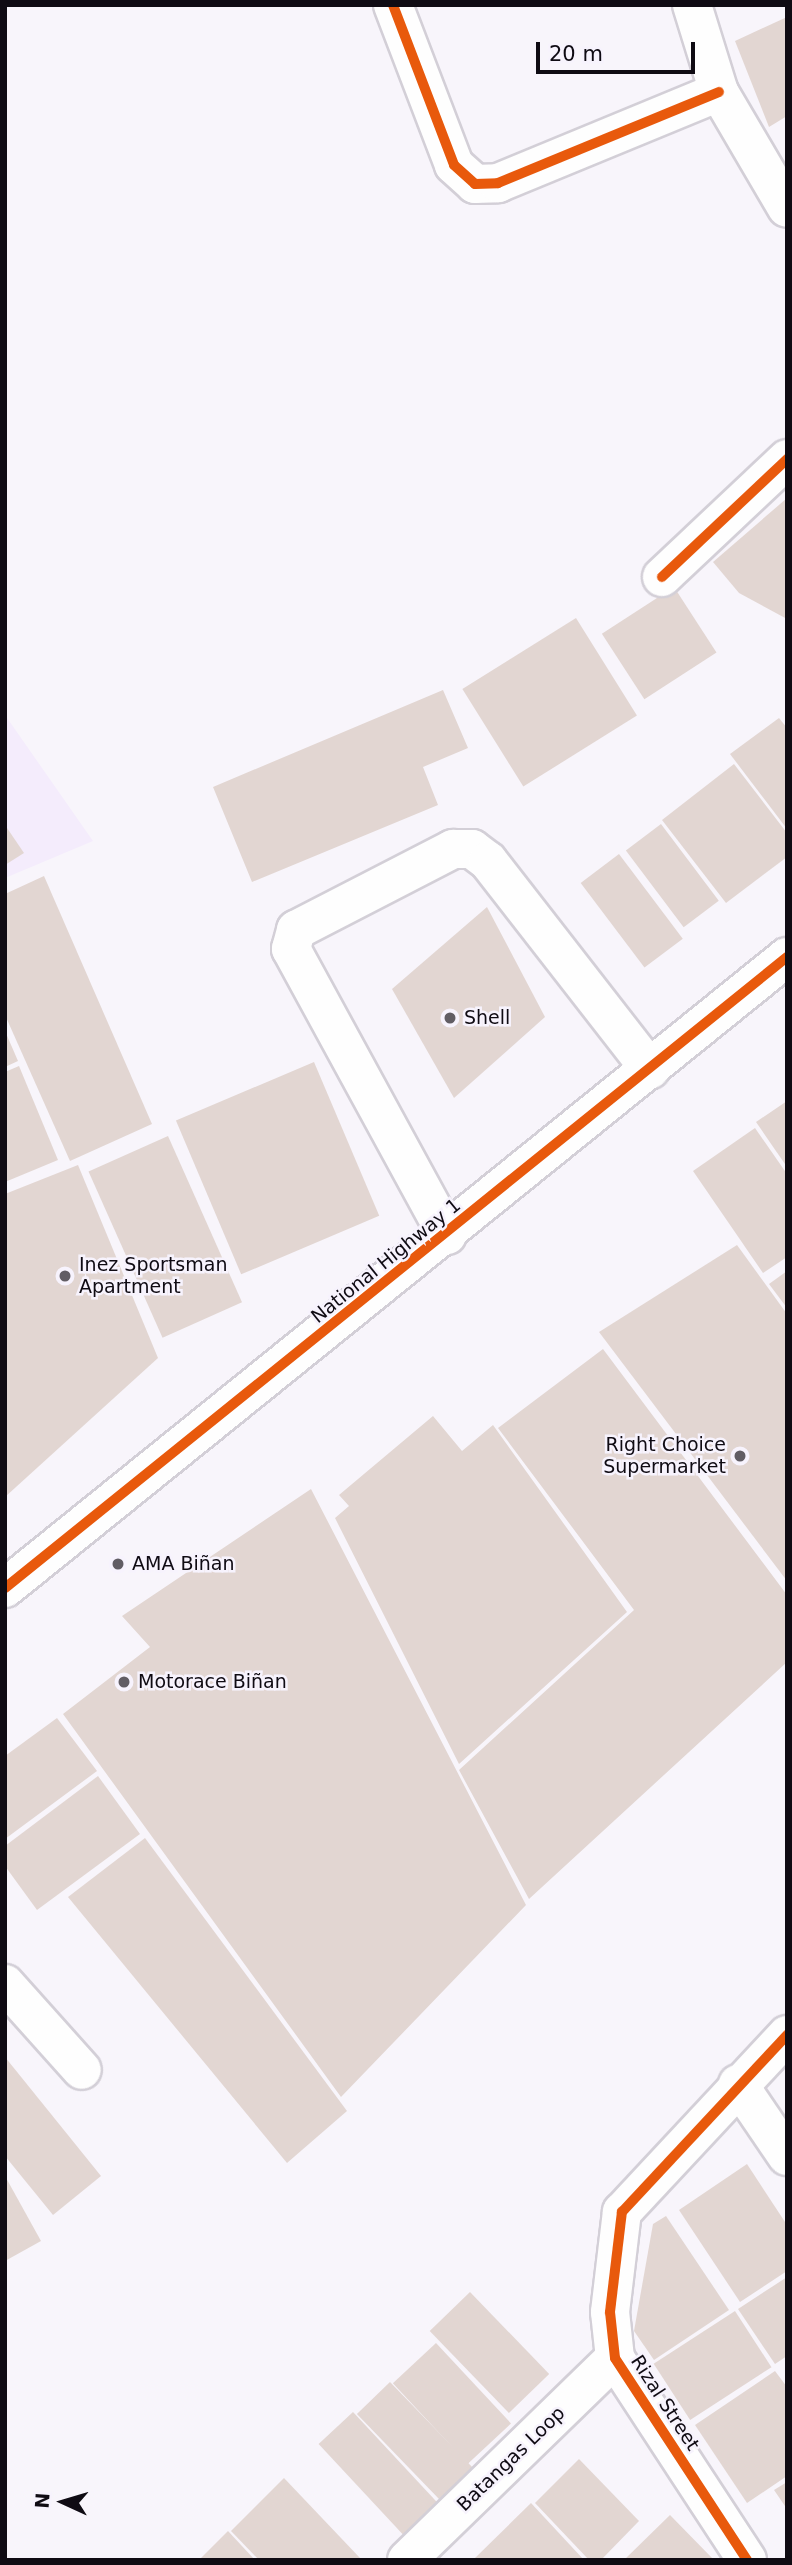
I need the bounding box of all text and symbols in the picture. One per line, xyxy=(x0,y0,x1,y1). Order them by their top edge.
scale bar xyxy=(540,28,699,72)
text: 20 m xyxy=(549,42,603,66)
place label: Shell xyxy=(464,1007,510,1029)
marker: Shell xyxy=(442,1010,458,1026)
street label: National Highway 1 xyxy=(307,1194,465,1328)
place label: Inez Sportsman Apartment xyxy=(79,1254,227,1298)
marker: Inez Sportsman Apartment xyxy=(57,1268,73,1284)
place label: Right Choice Supermarket xyxy=(603,1434,726,1478)
marker: Right Choice Supermarket xyxy=(732,1448,748,1464)
place label: AMA Biñan xyxy=(132,1553,234,1575)
marker: AMA Biñan xyxy=(110,1556,126,1572)
place label: Motorace Biñan xyxy=(138,1671,287,1693)
marker: Motorace Biñan xyxy=(116,1674,132,1690)
street label: Rizal Street xyxy=(626,2351,704,2455)
street label: Batangas Loop xyxy=(452,2402,570,2516)
north arrow xyxy=(28,2467,98,2537)
text: N xyxy=(31,2492,54,2509)

